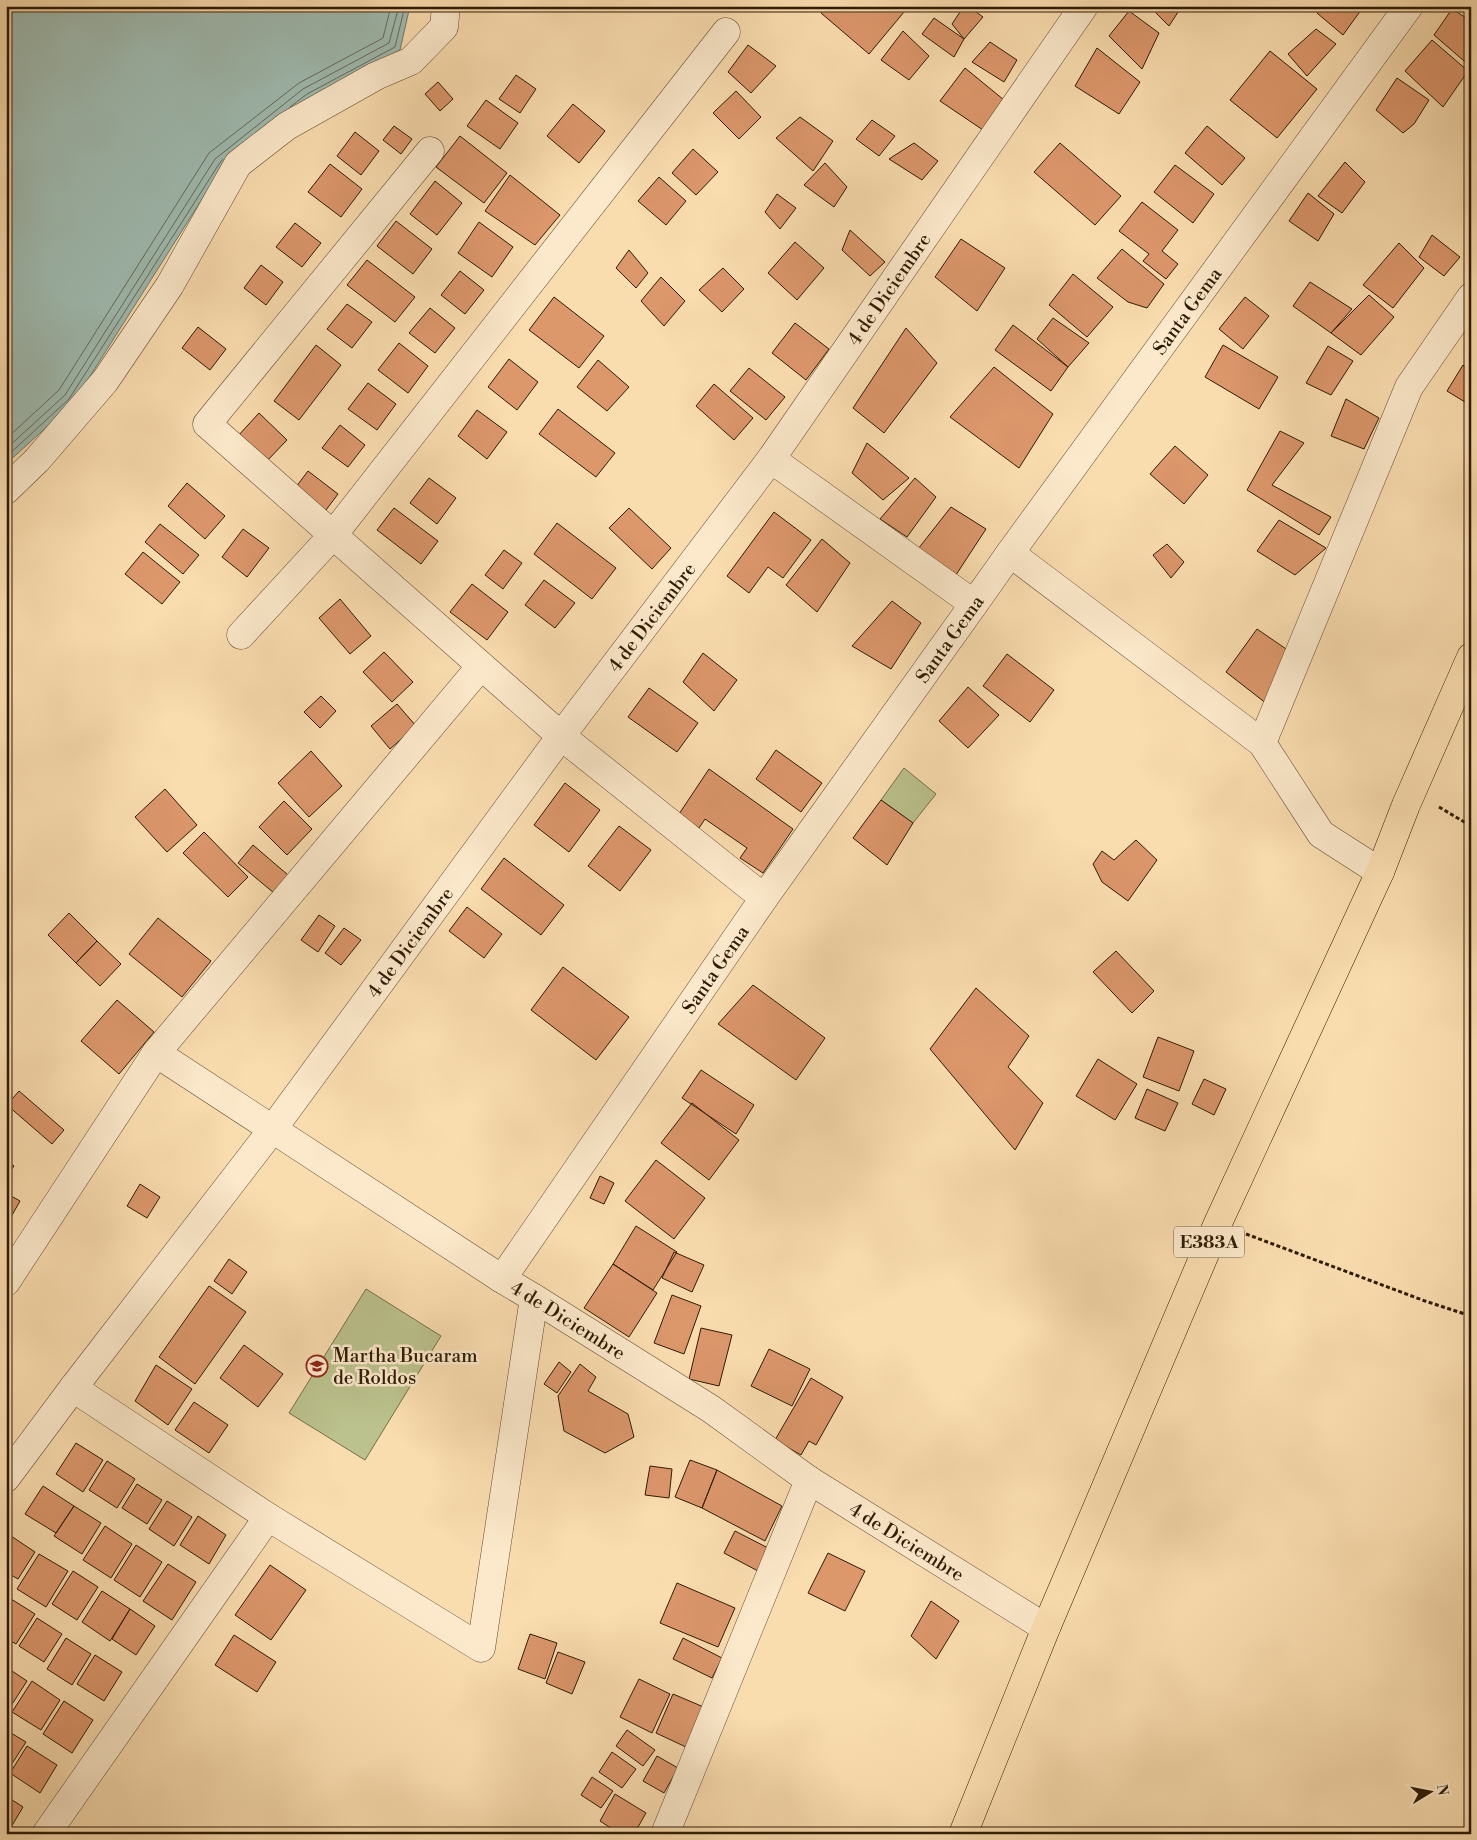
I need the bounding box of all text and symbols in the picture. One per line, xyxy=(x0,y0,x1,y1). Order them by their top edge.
street label: 4 de Diciembre xyxy=(842,229,937,350)
street label: Santa Gema xyxy=(1148,263,1228,360)
street label: 4 de Diciembre xyxy=(603,558,701,677)
street label: Santa Gema xyxy=(910,590,990,688)
street label: 4 de Diciembre xyxy=(362,883,459,1003)
street label: Santa Gema xyxy=(677,920,755,1019)
road number: E383A xyxy=(1174,1226,1244,1258)
street label: 4 de Diciembre xyxy=(506,1276,630,1365)
place label: Martha Bucaram de Roldos xyxy=(333,1344,478,1390)
school or university icon: Martha Bucaram de Roldos xyxy=(305,1354,329,1378)
street label: 4 de Diciembre xyxy=(844,1497,969,1587)
north arrow xyxy=(1404,1768,1454,1818)
text: N xyxy=(1432,1783,1452,1797)

